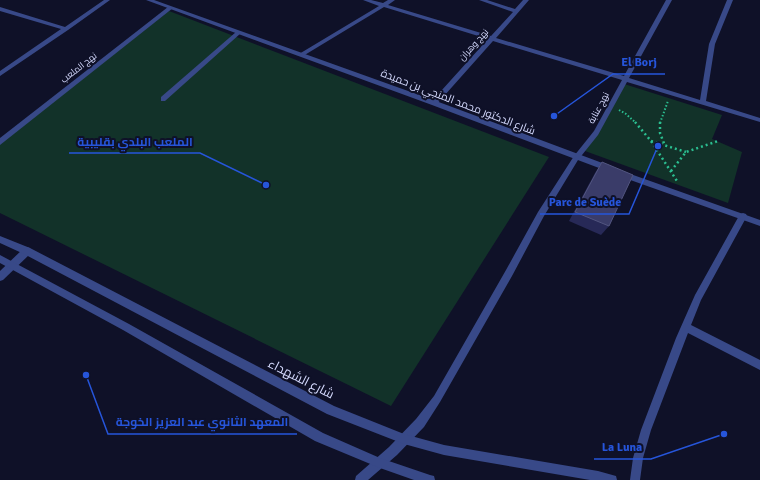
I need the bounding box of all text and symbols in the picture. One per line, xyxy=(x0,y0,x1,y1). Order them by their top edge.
street label: نهج وهران xyxy=(457,27,491,63)
street label: نهج الملعب xyxy=(59,50,99,86)
callout: El Borj xyxy=(613,50,665,74)
text: El Borj xyxy=(621,55,657,70)
street label: شارع الدكتور محمد المنجي بن حميدة xyxy=(378,66,537,139)
street label: نهج عنابة xyxy=(586,90,612,126)
callout: الملعب البلدي بقليبية xyxy=(69,129,200,153)
text: الملعب البلدي بقليبية xyxy=(77,135,193,152)
callout: Parc de Suède xyxy=(540,190,629,214)
text: Parc de Suède xyxy=(549,195,621,210)
street label: شارع الشهداء xyxy=(265,355,337,403)
callout: المعهد الثانوي عبد العزيز الخوجة xyxy=(108,410,297,434)
text: المعهد الثانوي عبد العزيز الخوجة xyxy=(116,415,288,432)
callout: La Luna xyxy=(594,435,651,459)
text: La Luna xyxy=(602,440,642,455)

